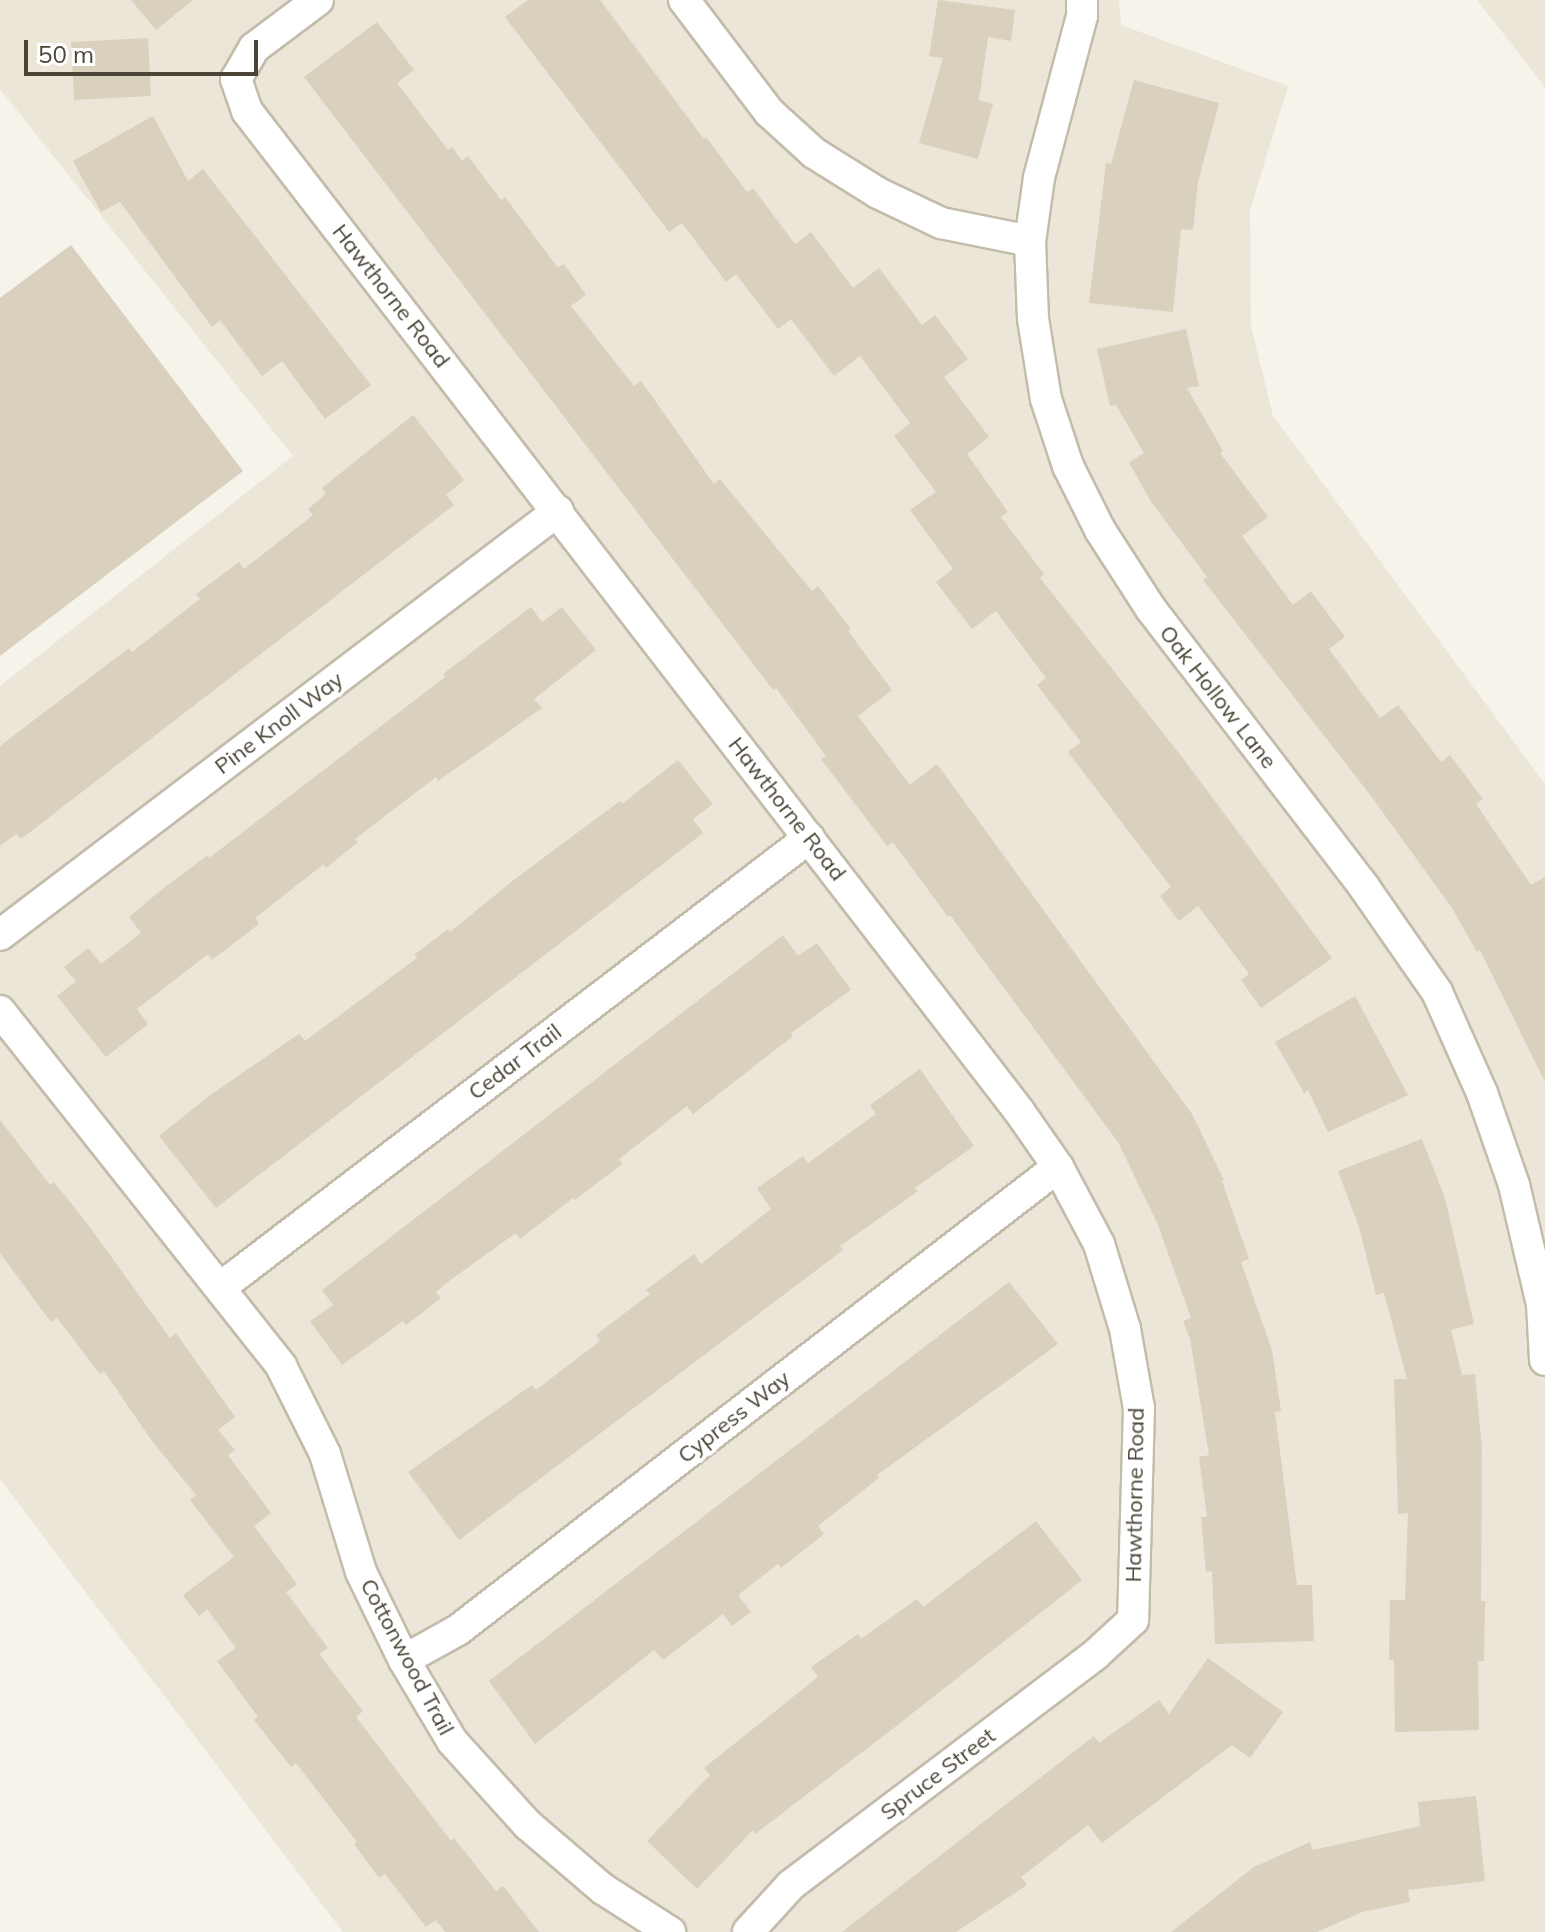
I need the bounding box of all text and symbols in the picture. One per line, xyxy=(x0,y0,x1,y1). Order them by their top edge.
scale bar xyxy=(28,24,262,74)
text: 50 m xyxy=(38,39,94,69)
street label: Hawthorne Road xyxy=(327,219,455,373)
street label: Oak Hollow Lane xyxy=(1154,620,1282,774)
street label: Pine Knoll Way xyxy=(210,666,348,780)
street label: Hawthorne Road xyxy=(723,732,851,886)
street label: Cedar Trail xyxy=(463,1018,567,1106)
street label: Cypress Way xyxy=(673,1365,795,1469)
street label: Hawthorne Road xyxy=(1120,1407,1150,1583)
street label: Cottonwood Trail xyxy=(355,1574,459,1740)
street label: Spruce Street xyxy=(875,1722,1001,1826)

